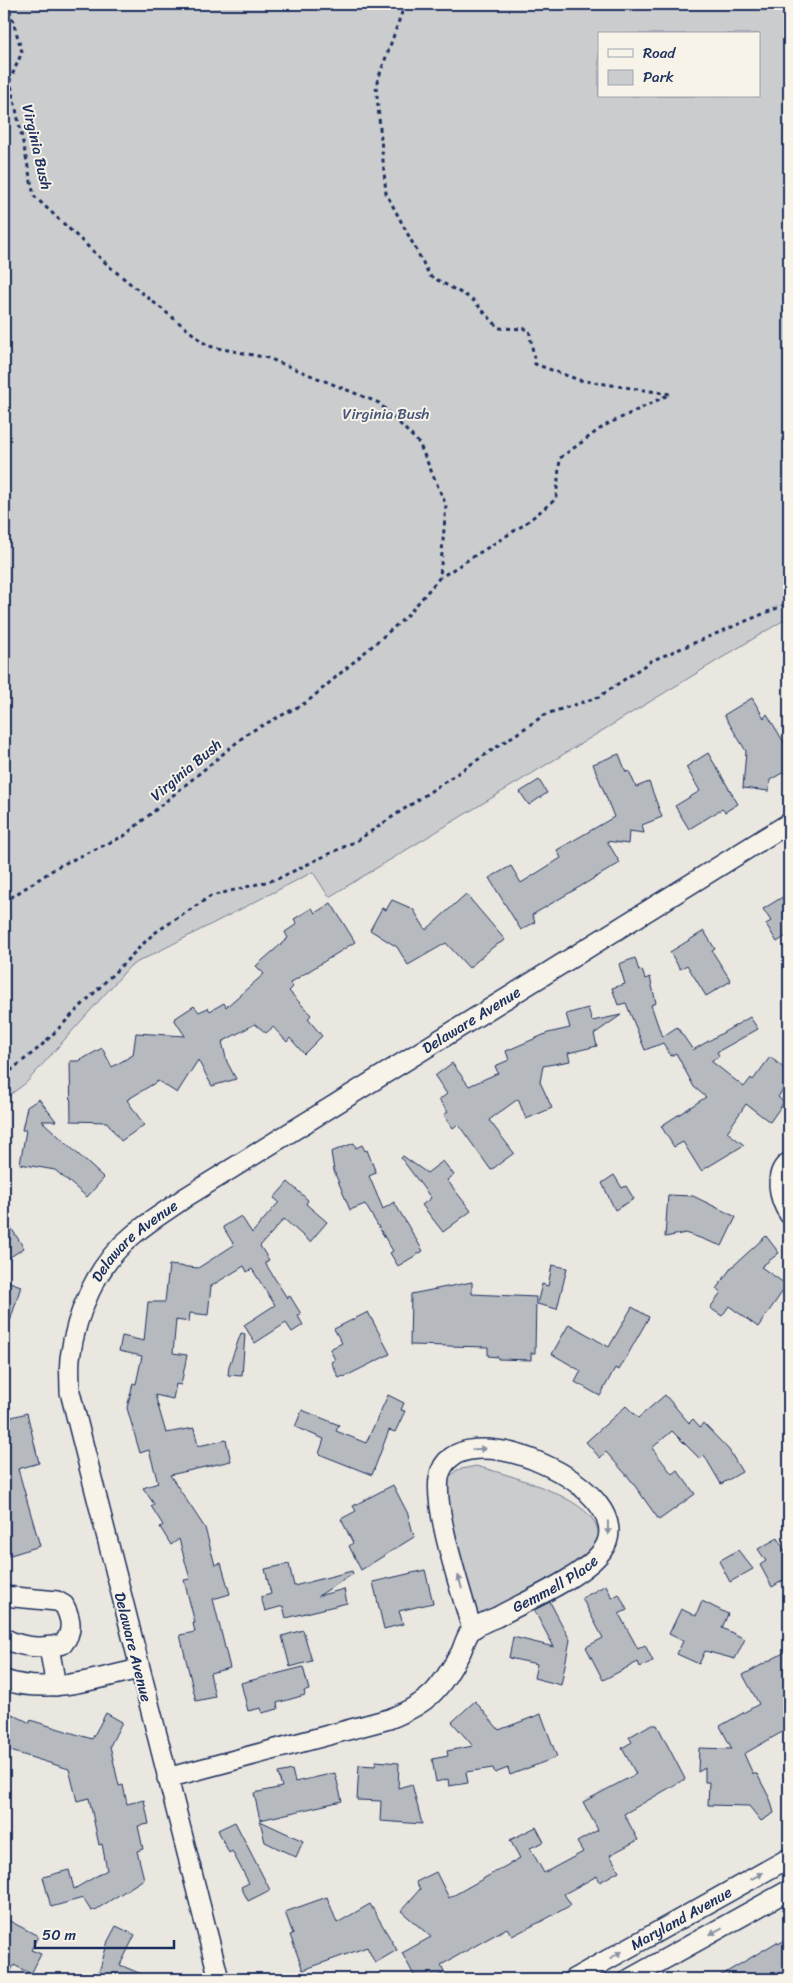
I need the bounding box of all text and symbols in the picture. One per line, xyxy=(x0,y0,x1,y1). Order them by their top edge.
legend xyxy=(598,32,760,98)
text: Road xyxy=(643,40,676,66)
text: Park xyxy=(643,64,674,90)
street label: Virginia Bush xyxy=(15,102,59,192)
park label: Virginia Bush xyxy=(343,401,430,427)
street label: Virginia Bush xyxy=(144,732,228,808)
street label: Delaware Avenue xyxy=(417,979,526,1061)
street label: Delaware Avenue xyxy=(84,1193,184,1287)
one-way arrow xyxy=(471,1445,487,1453)
one-way arrow xyxy=(604,1520,612,1536)
street label: Gemmell Place xyxy=(508,1549,605,1620)
one-way arrow xyxy=(455,1575,463,1590)
street label: Delaware Avenue xyxy=(107,1589,159,1705)
one-way arrow xyxy=(750,1872,765,1880)
street label: Maryland Avenue xyxy=(625,1879,737,1957)
scale bar xyxy=(35,1918,174,1950)
text: 50 m xyxy=(42,1922,77,1948)
one-way arrow xyxy=(709,1926,723,1935)
one-way arrow xyxy=(609,1951,622,1960)

